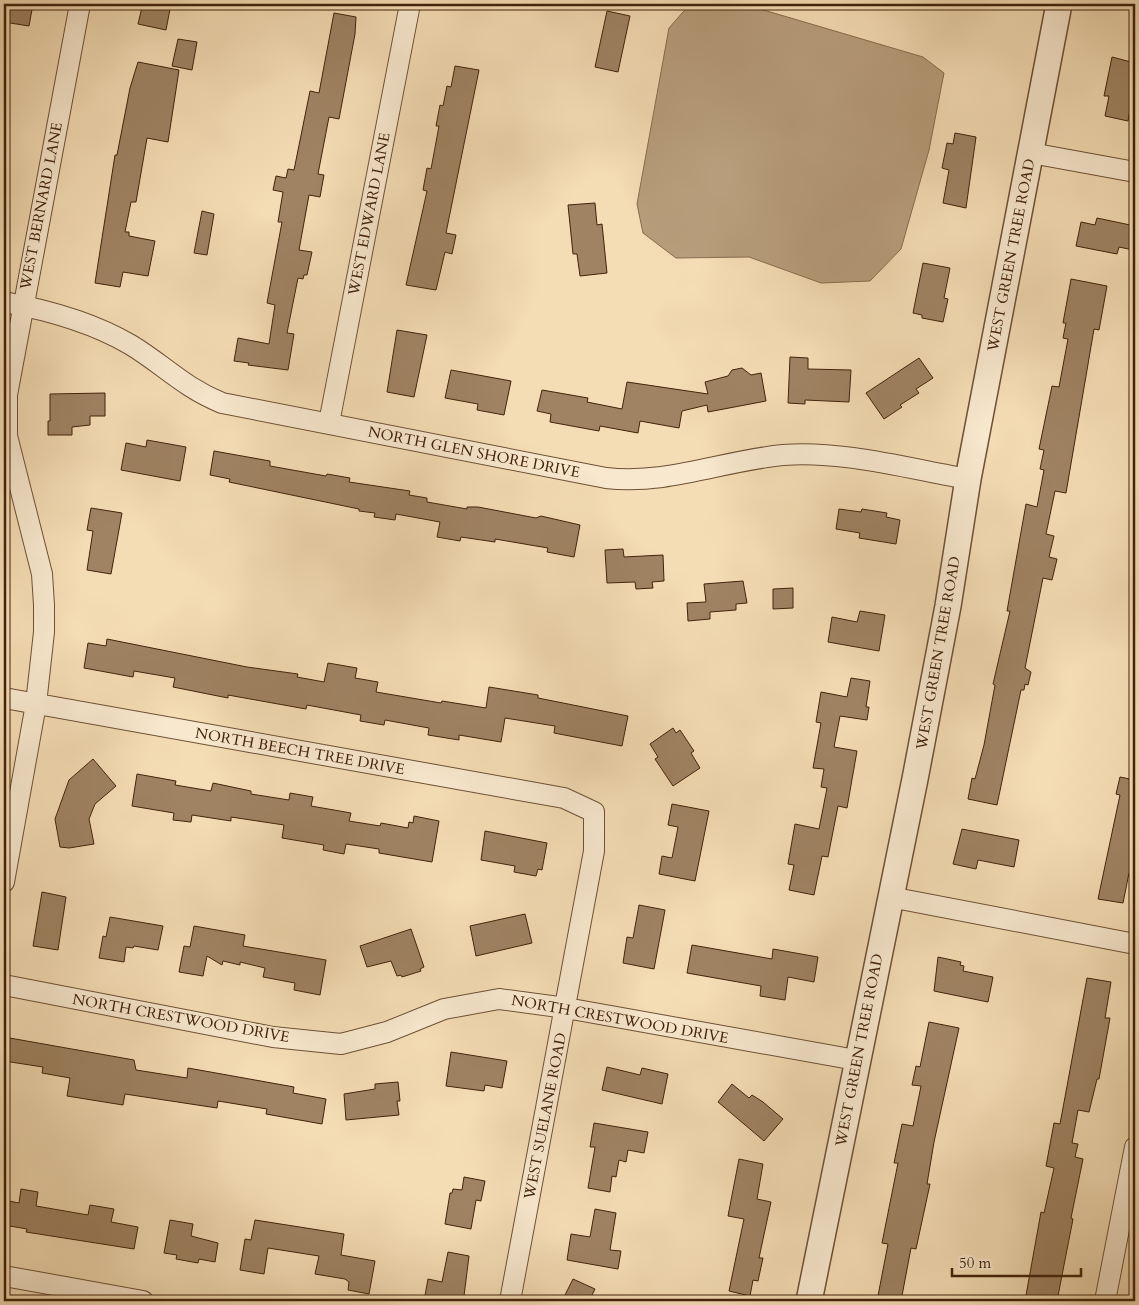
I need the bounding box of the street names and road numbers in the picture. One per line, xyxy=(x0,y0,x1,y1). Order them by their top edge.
street label: WEST BERNARD LANE xyxy=(15,121,67,292)
street label: WEST EDWARD LANE xyxy=(343,131,395,298)
street label: WEST GREEN TREE ROAD xyxy=(982,157,1040,354)
street label: NORTH GLEN SHORE DRIVE xyxy=(366,422,582,482)
street label: WEST GREEN TREE ROAD xyxy=(911,555,965,752)
street label: NORTH BEECH TREE DRIVE xyxy=(194,723,406,779)
street label: WEST GREEN TREE ROAD xyxy=(830,952,888,1149)
street label: NORTH CRESTWOOD DRIVE xyxy=(71,989,291,1047)
street label: NORTH CRESTWOOD DRIVE xyxy=(510,990,730,1048)
street label: WEST SUELANE ROAD xyxy=(519,1031,571,1202)

